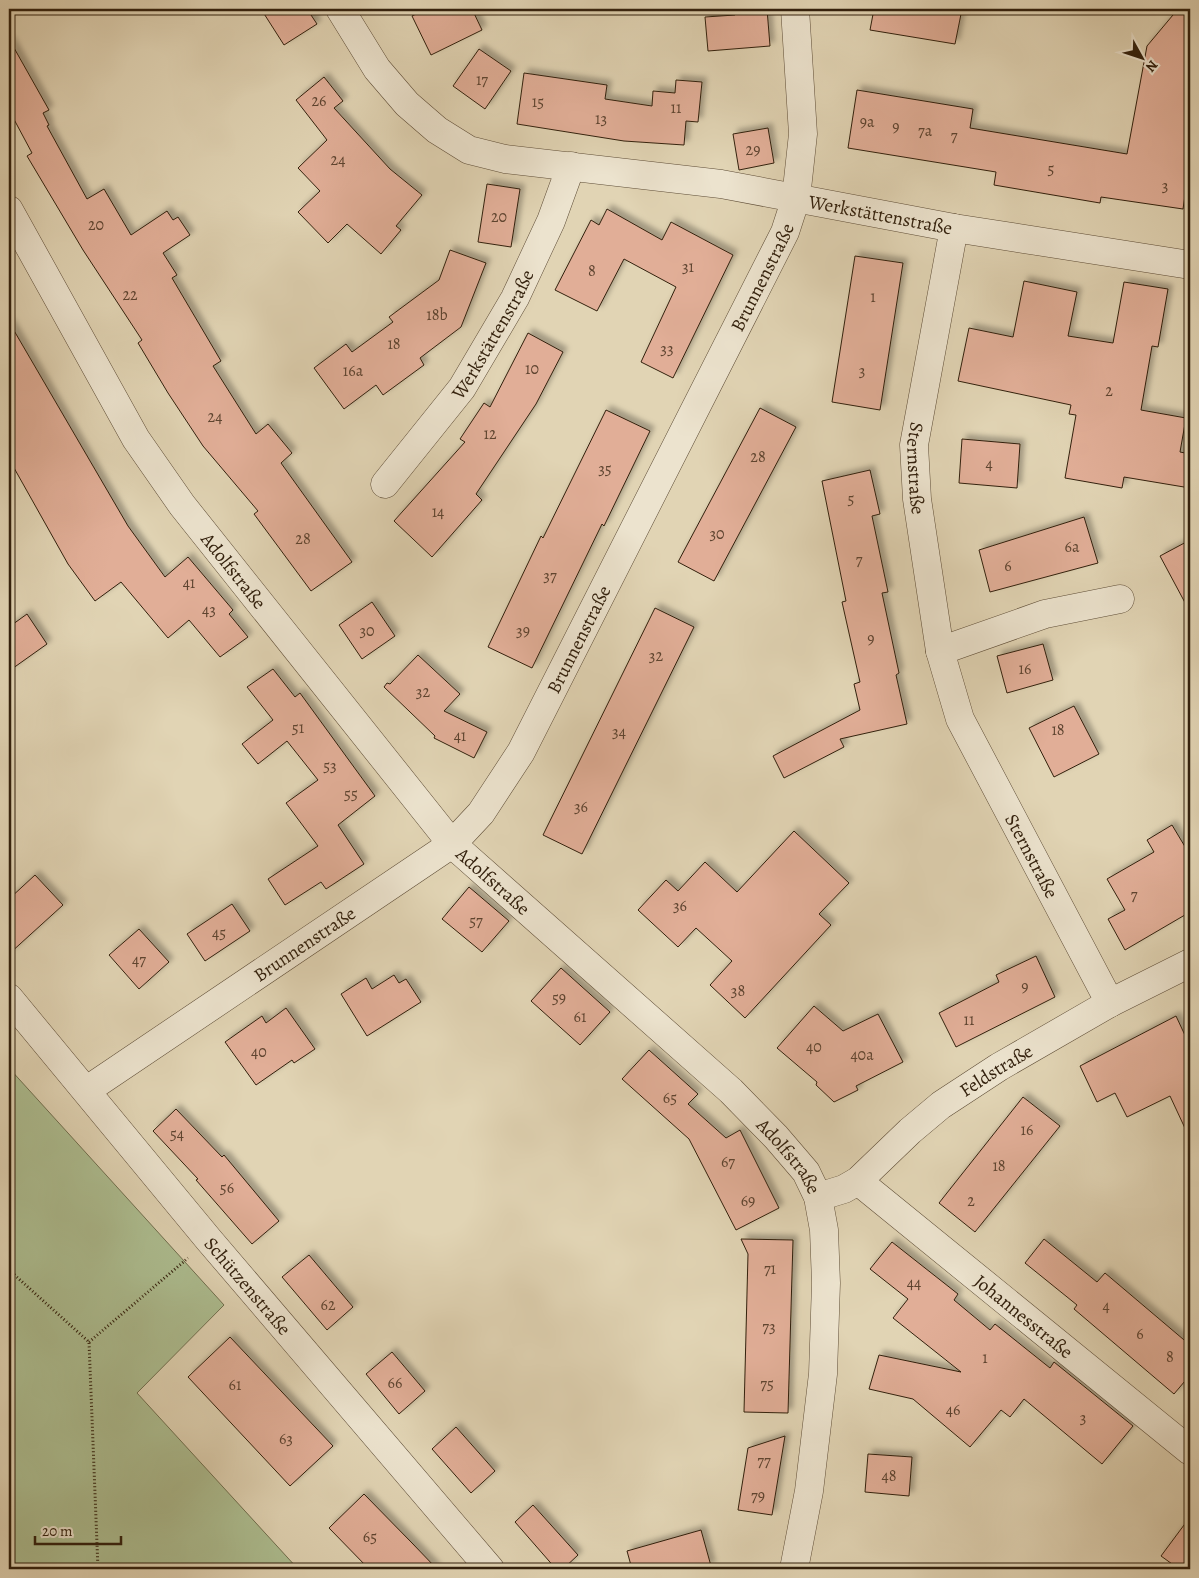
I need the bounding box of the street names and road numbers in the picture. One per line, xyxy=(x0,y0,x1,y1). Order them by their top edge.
street label: Werkstättenstraße xyxy=(806,189,954,241)
street label: Brunnenstraße xyxy=(725,220,801,336)
street label: Werkstättenstraße xyxy=(445,266,540,406)
street label: Sternstraße xyxy=(900,420,931,516)
street label: Adolfstraße xyxy=(194,527,272,615)
street label: Brunnenstraße xyxy=(541,581,617,698)
street label: Sternstraße xyxy=(998,809,1064,903)
street label: Adolfstraße xyxy=(449,841,535,921)
street label: Brunnenstraße xyxy=(249,901,361,988)
street label: Feldstraße xyxy=(955,1038,1038,1103)
street label: Adolfstraße xyxy=(750,1112,827,1199)
street label: Schützenstraße xyxy=(198,1232,297,1341)
street label: Johannesstraße xyxy=(968,1269,1078,1365)

